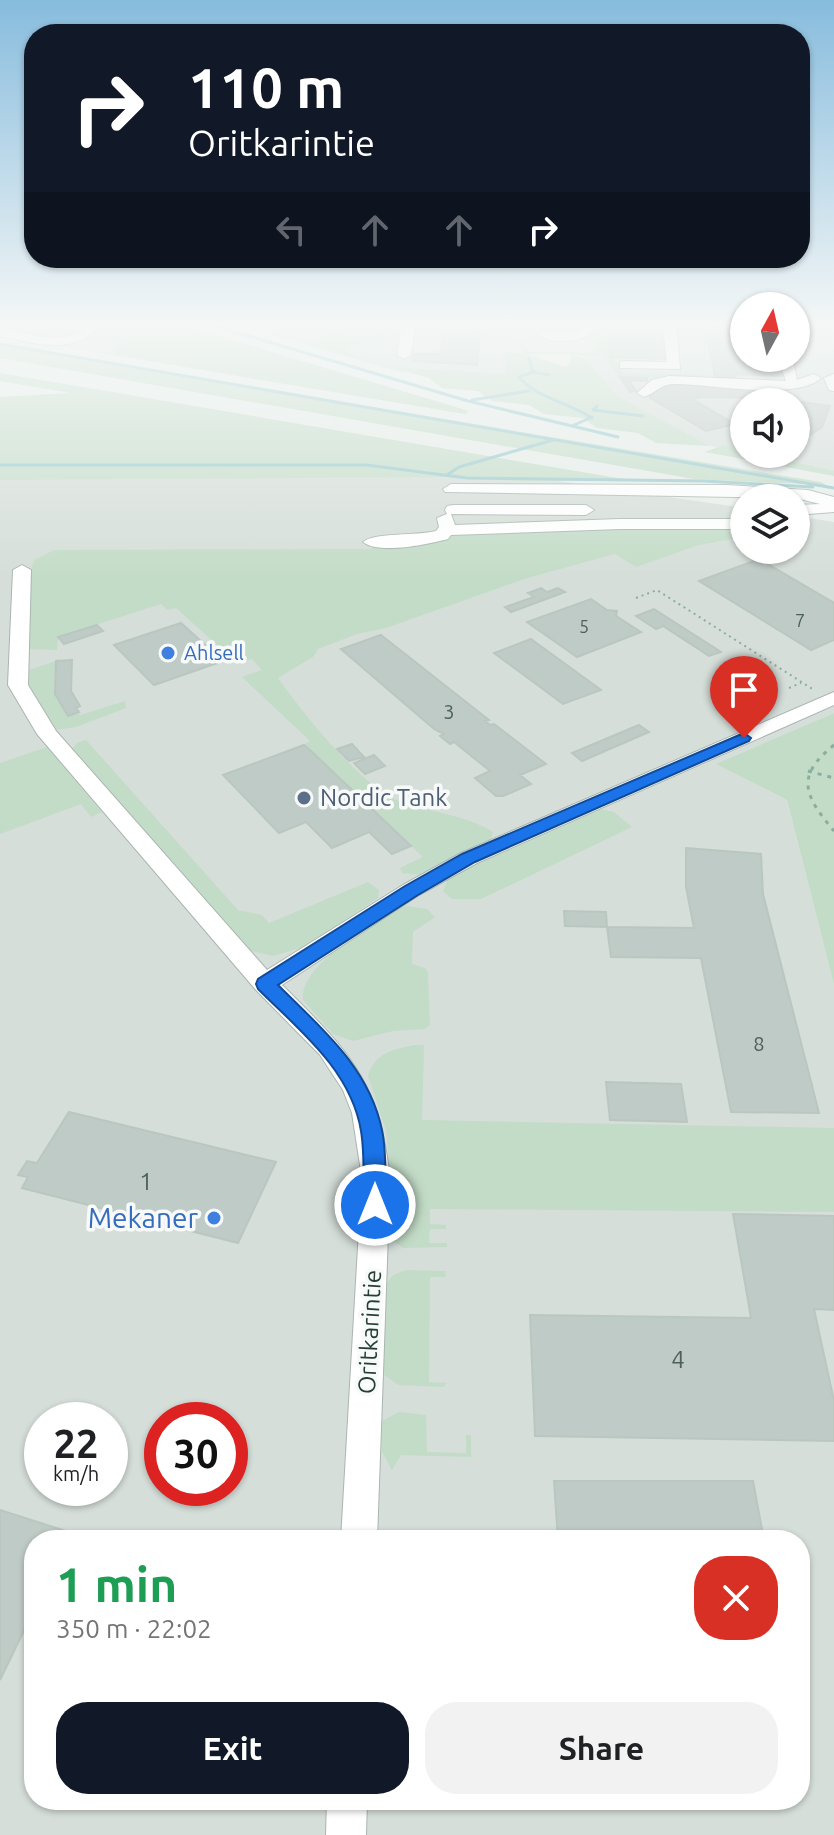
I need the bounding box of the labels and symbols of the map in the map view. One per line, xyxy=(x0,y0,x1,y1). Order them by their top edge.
north arrow xyxy=(730,292,810,372)
house number: 7 xyxy=(795,610,805,630)
house number: 5 xyxy=(579,616,589,636)
place label: Ahlsell xyxy=(184,641,244,664)
marker: Ahlsell xyxy=(159,644,177,662)
pin xyxy=(710,656,778,738)
house number: 3 xyxy=(443,700,455,723)
place label: Nordic Tank xyxy=(320,784,447,811)
marker: Nordic Tank xyxy=(295,789,313,807)
house number: 8 xyxy=(753,1032,765,1055)
position arrow xyxy=(333,1163,417,1247)
house number: 1 xyxy=(139,1168,153,1195)
place label: Mekaner xyxy=(88,1202,198,1233)
marker: Mekaner xyxy=(205,1209,223,1227)
street label: Oritkarintie xyxy=(353,1269,386,1395)
house number: 4 xyxy=(671,1346,685,1373)
speed limit sign: 30 xyxy=(144,1402,248,1506)

